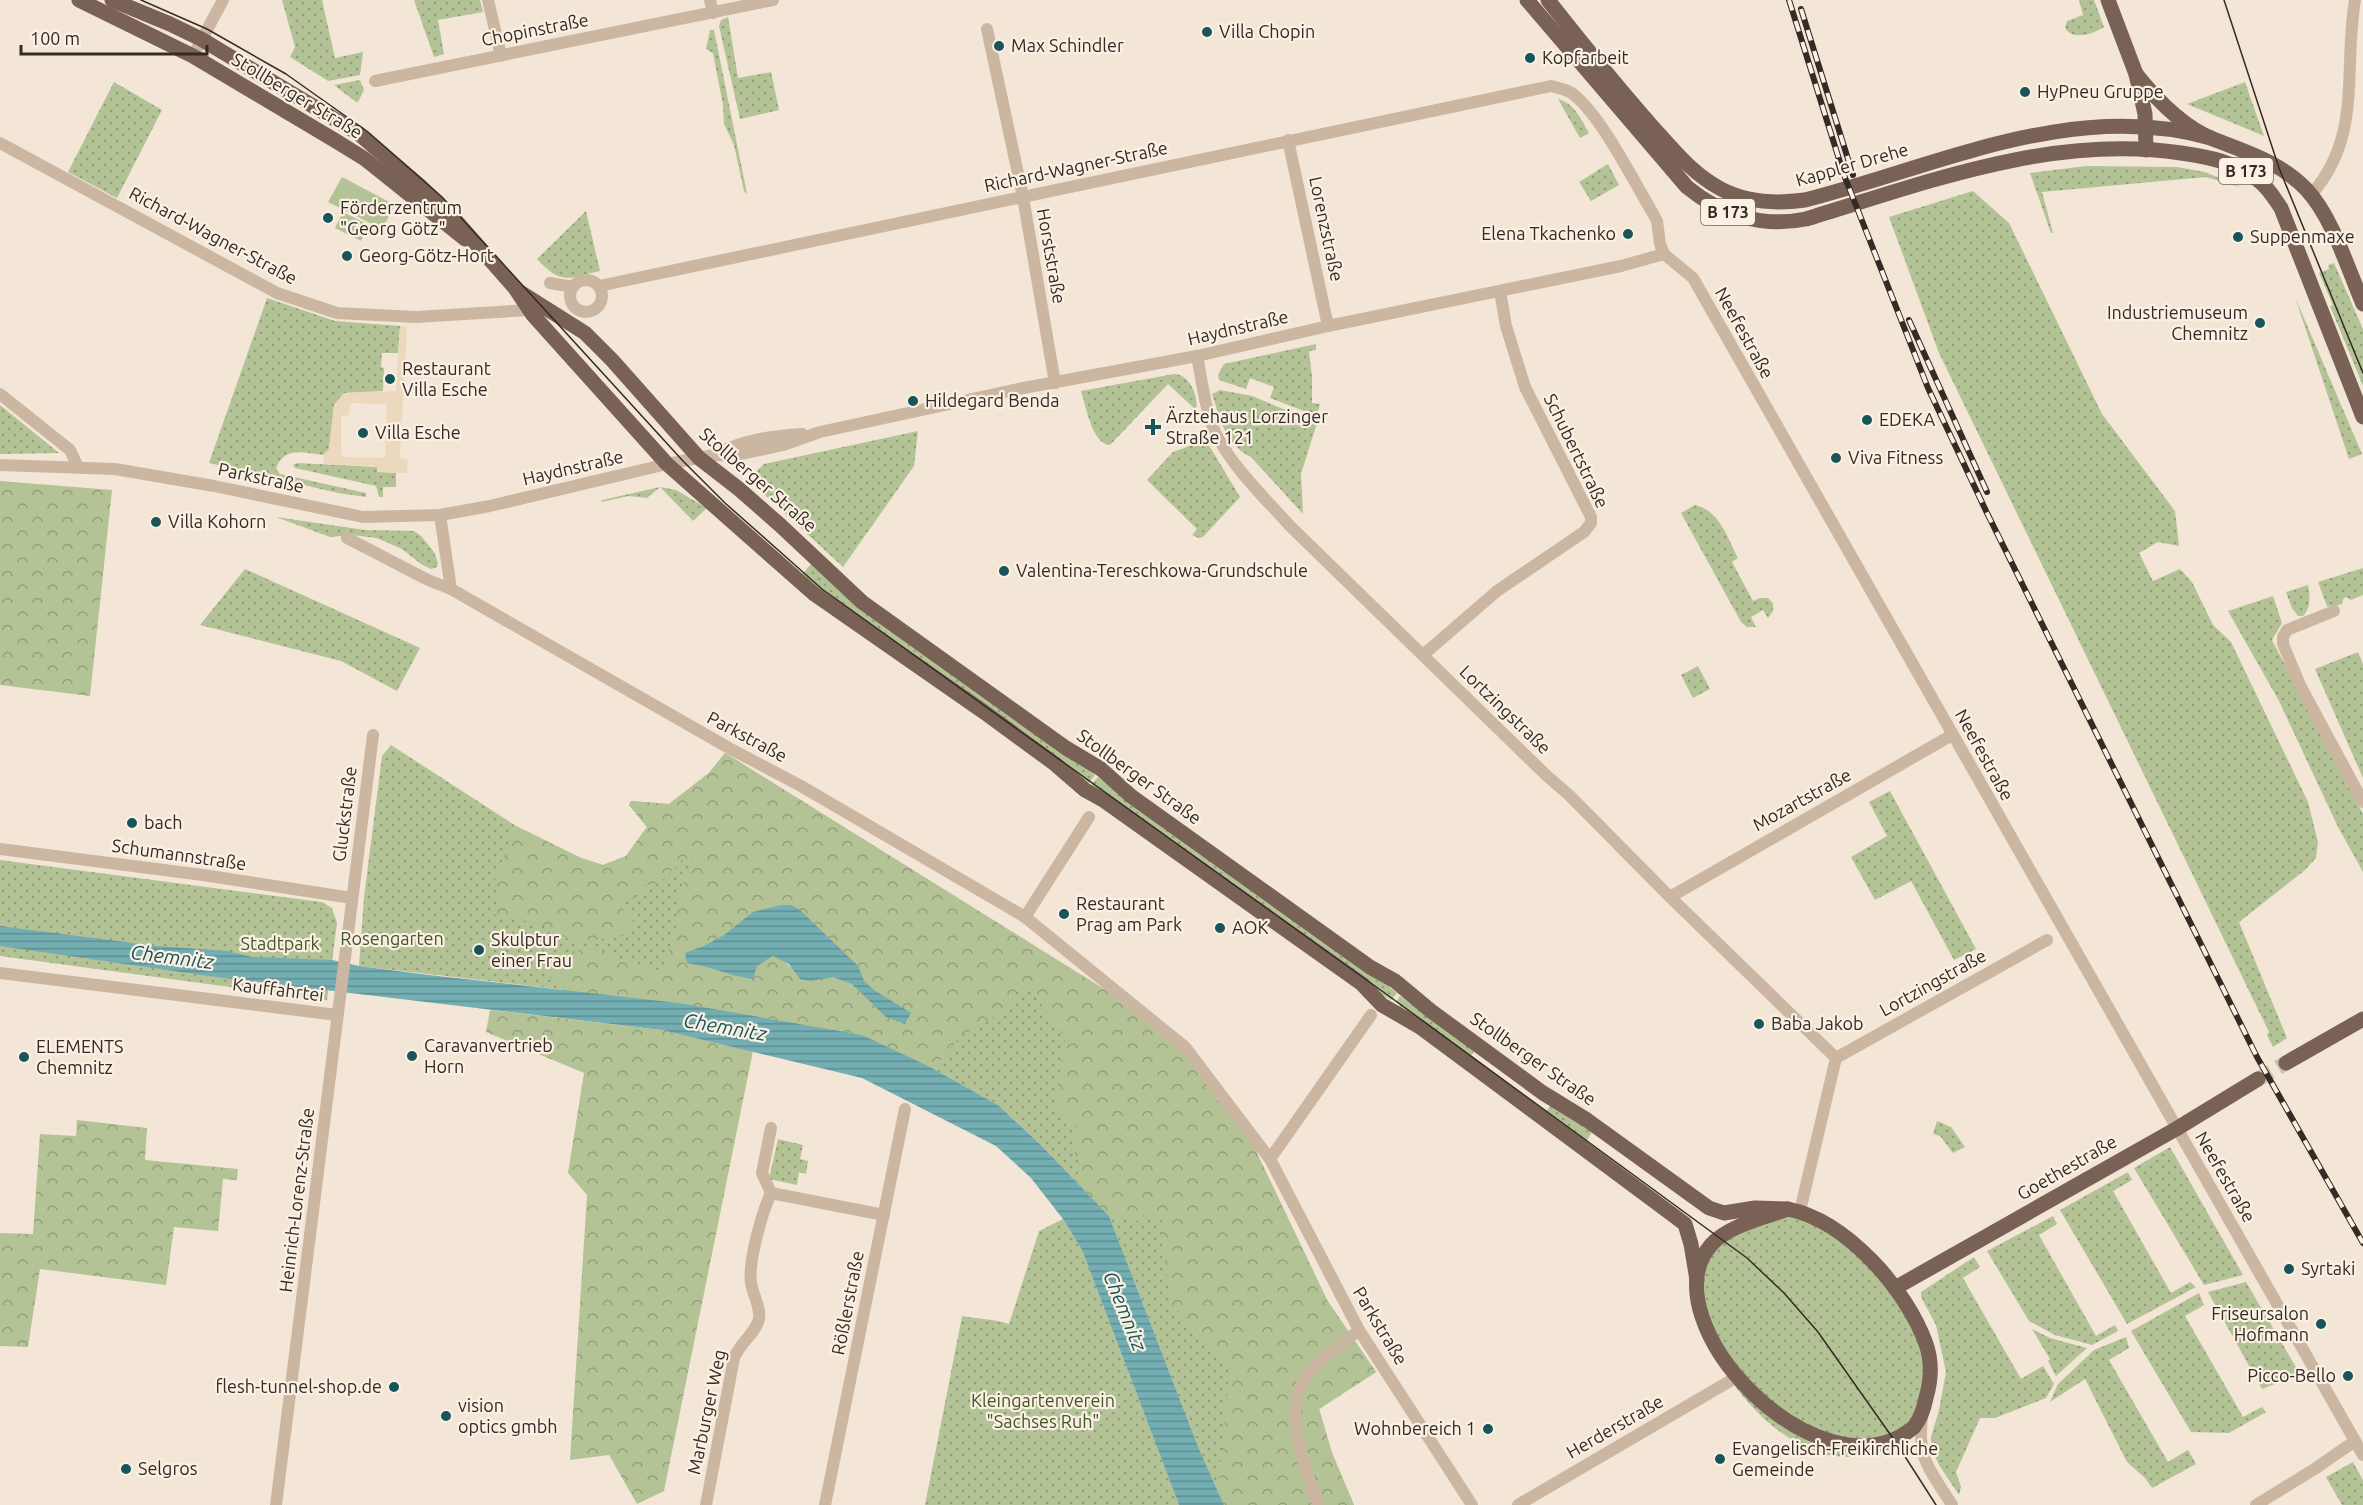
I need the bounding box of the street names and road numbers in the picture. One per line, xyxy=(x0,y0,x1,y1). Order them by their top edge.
street label: Chopinstraße xyxy=(480,9,590,49)
street label: Stollberger Straße xyxy=(229,48,366,142)
street label: Richard-Wagner-Straße xyxy=(982,137,1169,195)
street label: Kappler Drehe xyxy=(1793,138,1910,190)
road number: B 173 xyxy=(2219,158,2273,184)
street label: Lorenzstraße xyxy=(1306,175,1348,283)
street label: Richard-Wagner-Straße xyxy=(126,182,301,288)
road number: B 173 xyxy=(1701,199,1755,225)
street label: Horststraße xyxy=(1034,207,1070,305)
street label: Neefestraße xyxy=(1712,283,1778,382)
street label: Haydnstraße xyxy=(1185,306,1290,348)
street label: Schubertstraße xyxy=(1541,390,1613,511)
street label: Stollberger Straße xyxy=(696,423,821,535)
street label: Haydnstraße xyxy=(520,446,625,488)
street label: Parkstraße xyxy=(216,458,306,496)
street label: Lortzingstraße xyxy=(1456,661,1555,758)
street label: Neefestraße xyxy=(1952,705,2018,804)
street label: Parkstraße xyxy=(704,707,791,765)
street label: Stollberger Straße xyxy=(1074,725,1205,828)
street label: Mozartstraße xyxy=(1749,764,1854,834)
street label: Gluckstraße xyxy=(328,765,360,863)
street label: Schumannstraße xyxy=(111,835,248,873)
street label: Lortzingstraße xyxy=(1876,945,1989,1020)
street label: Kauffahrtei xyxy=(231,973,325,1005)
street label: Stollberger Straße xyxy=(1467,1007,1600,1109)
street label: Heinrich-Lorenz-Straße xyxy=(275,1106,317,1293)
street label: Neefestraße xyxy=(2192,1128,2260,1225)
street label: Goethestraße xyxy=(2013,1131,2120,1204)
street label: Rößlerstraße xyxy=(827,1249,867,1357)
street label: Parkstraße xyxy=(1350,1283,1412,1368)
street label: Marburger Weg xyxy=(683,1347,729,1476)
street label: Herderstraße xyxy=(1563,1390,1666,1462)

